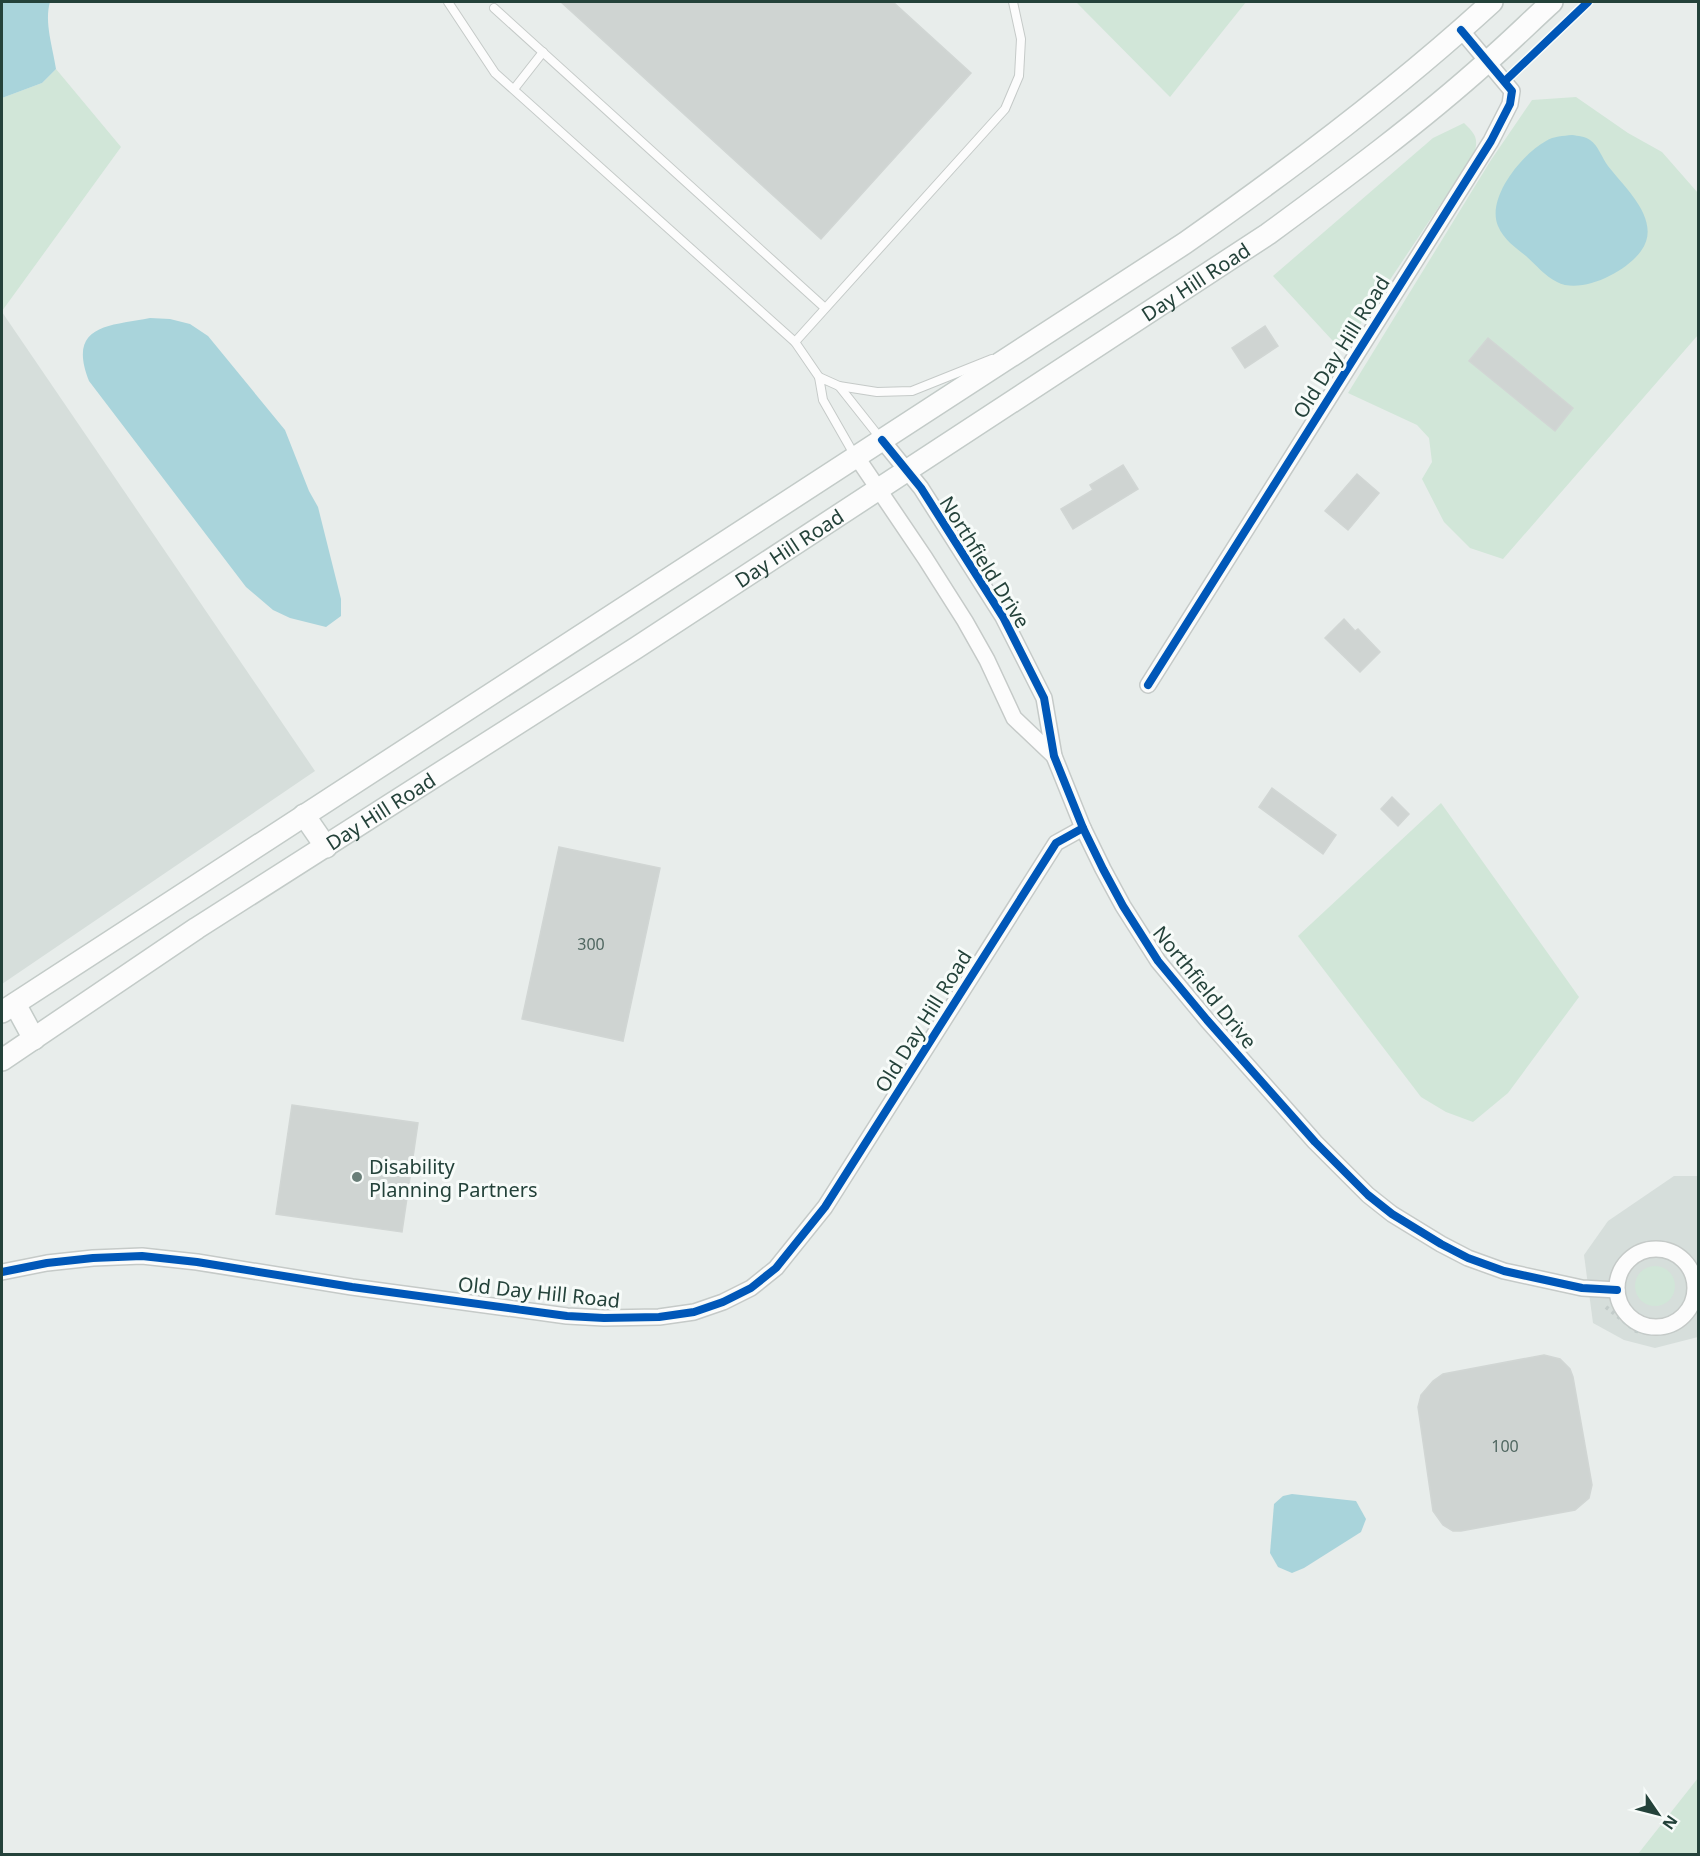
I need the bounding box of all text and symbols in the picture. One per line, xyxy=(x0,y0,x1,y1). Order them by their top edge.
street label: Day Hill Road xyxy=(1136,236,1255,327)
street label: Old Day Hill Road xyxy=(1286,271,1396,423)
street label: Northfield Drive xyxy=(934,491,1036,633)
street label: Day Hill Road xyxy=(729,502,849,593)
street label: Day Hill Road xyxy=(320,766,440,856)
street label: Northfield Drive xyxy=(1147,920,1263,1054)
house number: 300 xyxy=(577,933,605,955)
street label: Old Day Hill Road xyxy=(868,945,978,1097)
place label: Disability Planning Partners xyxy=(369,1153,538,1203)
marker: Disability Planning Partners xyxy=(350,1170,364,1184)
street label: Old Day Hill Road xyxy=(457,1270,621,1314)
house number: 100 xyxy=(1491,1435,1519,1457)
north arrow xyxy=(1628,1784,1688,1844)
text: N xyxy=(1658,1811,1683,1834)

